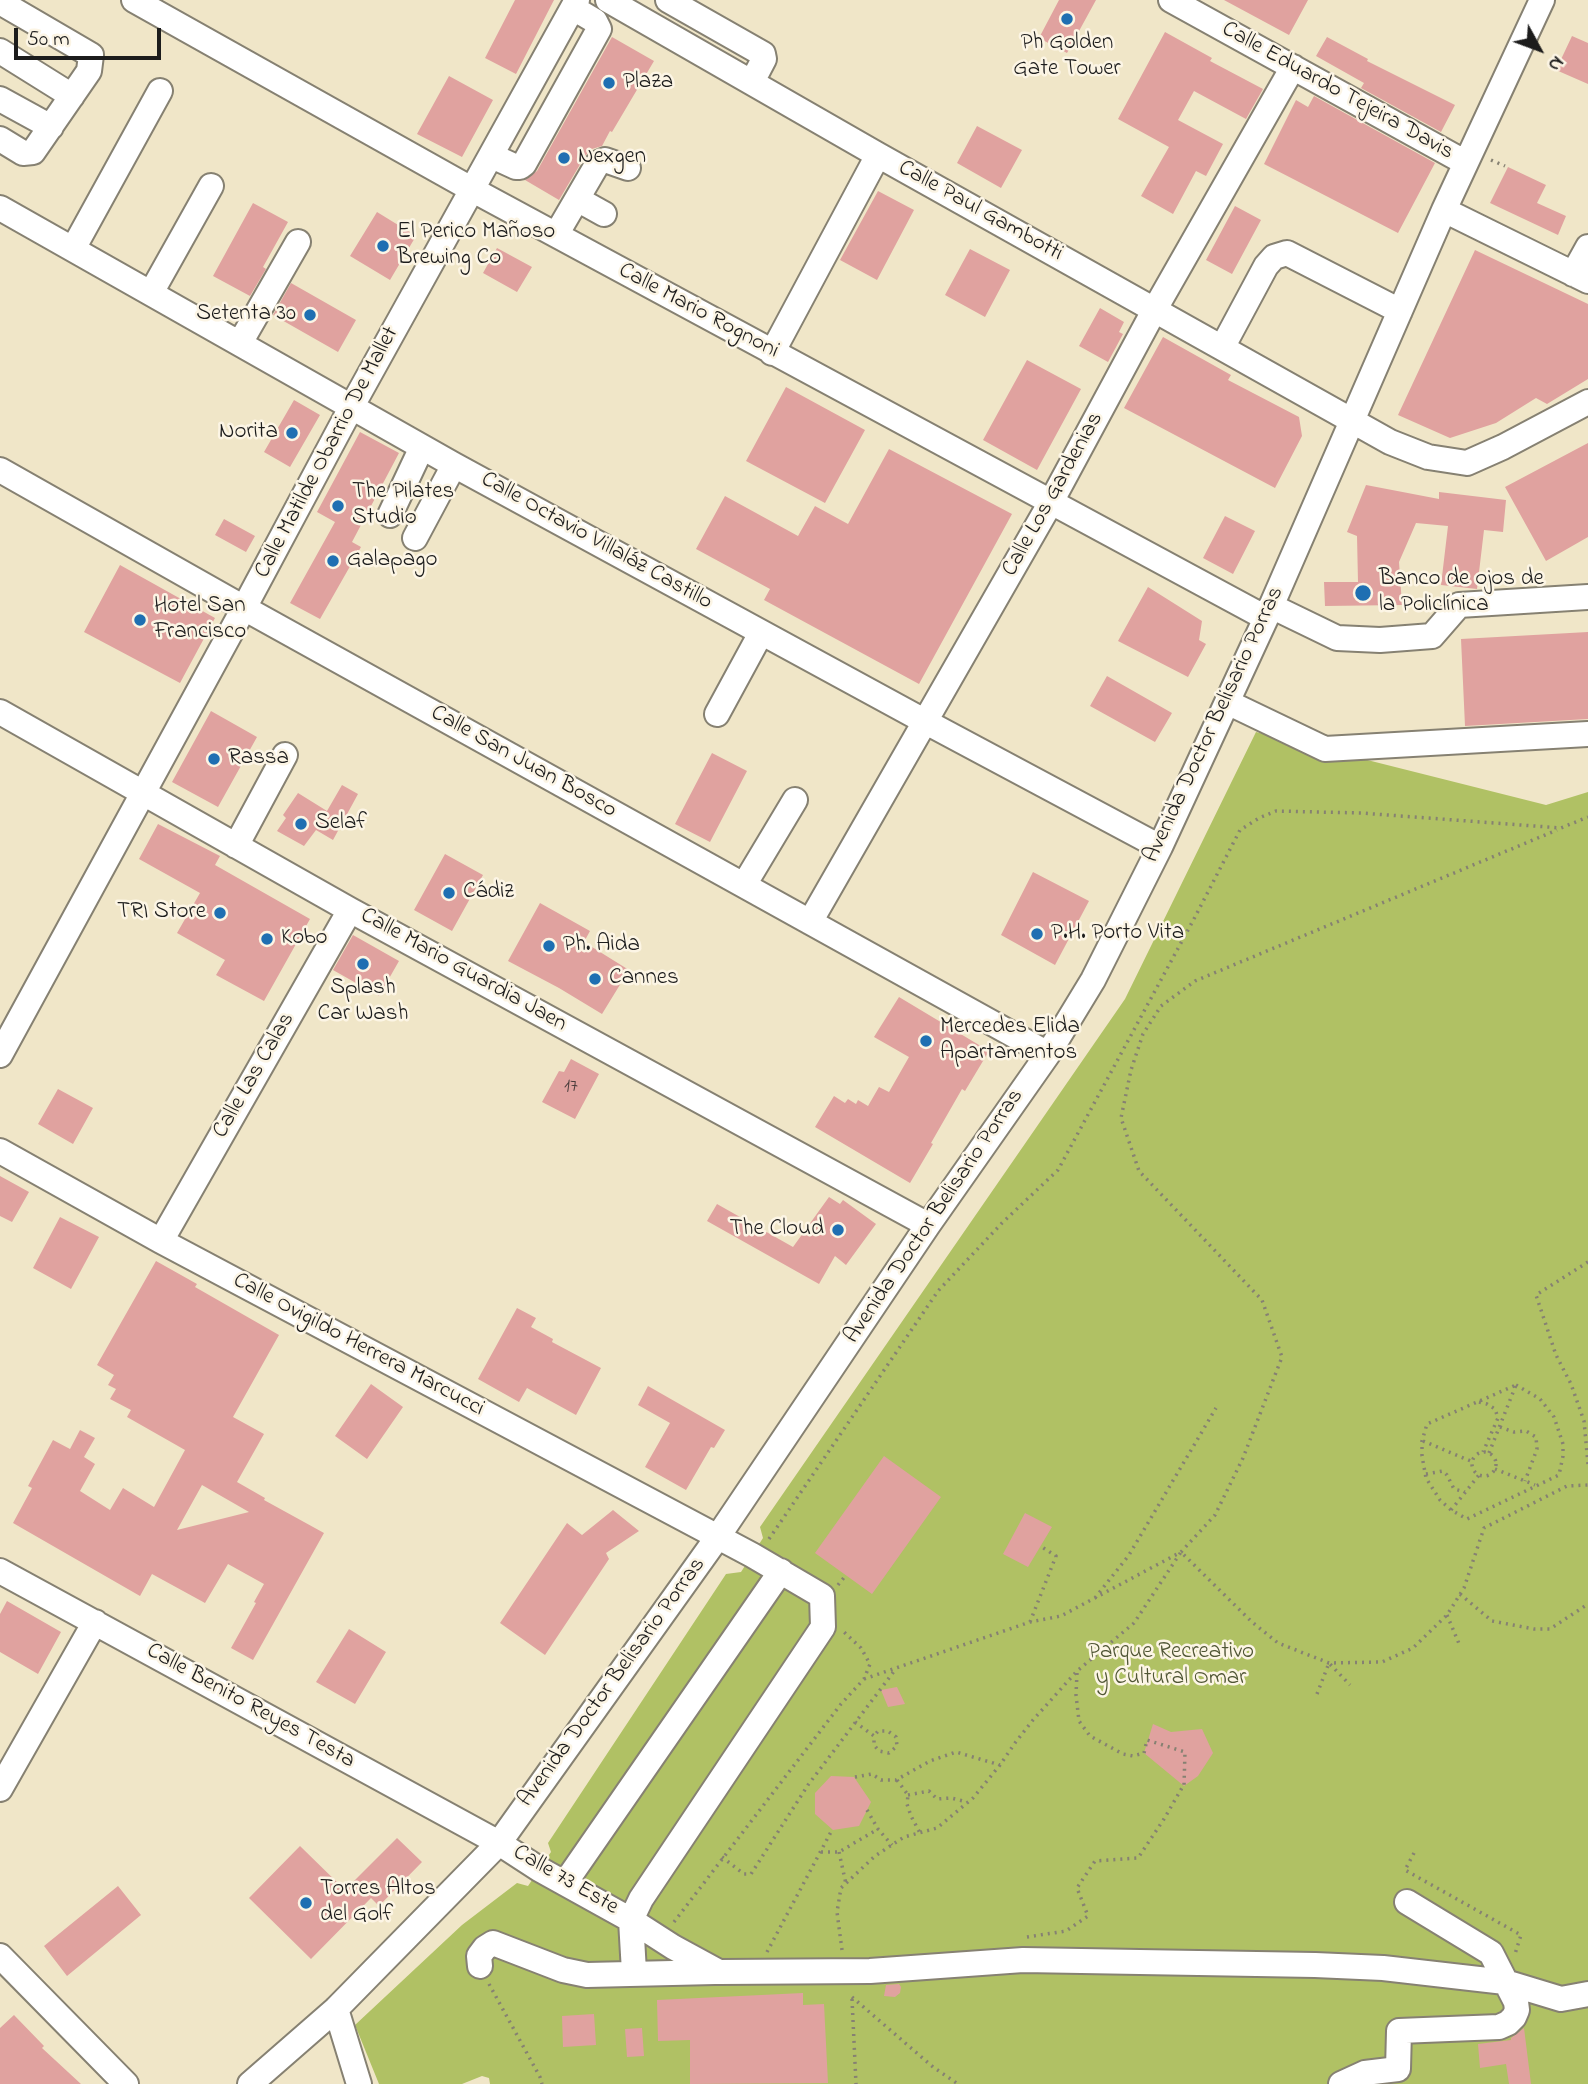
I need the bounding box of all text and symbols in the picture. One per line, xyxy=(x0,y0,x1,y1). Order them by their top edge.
marker: Ph Golden Gate Tower xyxy=(1059,11,1075,27)
scale bar xyxy=(18,14,164,58)
north arrow xyxy=(1504,14,1574,84)
street label: Calle Eduardo Tejeira Davis xyxy=(1216,17,1458,167)
text: 50 m xyxy=(27,25,70,55)
place label: Ph Golden Gate Tower xyxy=(1013,30,1121,84)
text: N xyxy=(1541,49,1570,77)
place label: Plaza xyxy=(623,69,673,97)
marker: Plaza xyxy=(601,75,617,91)
place label: Nexgen xyxy=(578,144,646,172)
marker: Nexgen xyxy=(556,150,572,166)
street label: Calle Paul Gambotti xyxy=(893,155,1067,269)
place label: El Perico Mañoso Brewing Co xyxy=(397,219,555,273)
marker: El Perico Mañoso Brewing Co xyxy=(375,238,391,254)
street label: Calle Mario Rognoni xyxy=(613,258,783,366)
place label: Setenta 30 xyxy=(196,301,296,329)
marker: Setenta 30 xyxy=(302,307,318,323)
street label: Calle Matilde Obarrio De Mallet xyxy=(250,323,406,583)
street label: Calle Los Gardenias xyxy=(997,408,1111,582)
place label: Norita xyxy=(219,419,278,447)
marker: Norita xyxy=(284,425,300,441)
street label: Calle Octavio Villaláz Castillo xyxy=(475,467,717,617)
place label: The Pilates Studio xyxy=(352,479,454,533)
marker: The Pilates Studio xyxy=(330,498,346,514)
place label: Galapago xyxy=(347,547,437,575)
marker: Galapago xyxy=(325,553,341,569)
place label: Banco de ojos de la Policlínica xyxy=(1379,566,1544,620)
street label: Avenida Doctor Belisario Porras xyxy=(1139,583,1291,867)
marker: Banco de ojos de la Policlínica xyxy=(1353,583,1373,603)
place label: Hotel San Francisco xyxy=(154,593,246,647)
marker: Hotel San Francisco xyxy=(132,612,148,628)
street label: Calle San Juan Bosco xyxy=(425,700,621,826)
place label: Rassa xyxy=(228,745,289,773)
marker: Rassa xyxy=(206,751,222,767)
place label: Selaf xyxy=(315,810,367,838)
marker: Selaf xyxy=(293,816,309,832)
place label: Cádiz xyxy=(463,879,514,907)
marker: Cádiz xyxy=(441,885,457,901)
place label: TRI Store xyxy=(117,899,206,927)
street label: Calle Mario Guardia Jaen xyxy=(355,903,571,1039)
marker: TRI Store xyxy=(212,905,228,921)
place label: P.H. Porto Vita xyxy=(1051,920,1184,948)
place label: Kobo xyxy=(281,925,328,953)
marker: P.H. Porto Vita xyxy=(1029,926,1045,942)
marker: Kobo xyxy=(259,931,275,947)
place label: Ph. Aida xyxy=(563,932,640,960)
marker: Ph. Aida xyxy=(541,938,557,954)
marker: Splash Car Wash xyxy=(355,956,371,972)
place label: Cannes xyxy=(609,965,679,993)
marker: Cannes xyxy=(587,971,603,987)
place label: Splash Car Wash xyxy=(318,975,408,1029)
street label: Calle Las Calas xyxy=(208,1008,302,1144)
place label: Mercedes Elida Apartamentos xyxy=(940,1014,1080,1068)
marker: Mercedes Elida Apartamentos xyxy=(918,1033,934,1049)
house number: 17 xyxy=(564,1077,578,1099)
street label: Avenida Doctor Belisario Porras xyxy=(839,1084,1031,1350)
place label: The Cloud xyxy=(729,1216,824,1244)
marker: The Cloud xyxy=(830,1222,846,1238)
street label: Calle Ovigildo Herrera Marcucci xyxy=(228,1268,488,1424)
street label: Avenida Doctor Belisario Porras xyxy=(513,1553,713,1813)
street label: Calle Benito Reyes Testa xyxy=(141,1638,359,1776)
park label: Parque Recreativo y Cultural Omar xyxy=(1088,1639,1254,1693)
street label: Calle 73 Este xyxy=(507,1840,623,1922)
place label: Torres Altos del Golf xyxy=(320,1876,436,1930)
marker: Torres Altos del Golf xyxy=(298,1895,314,1911)

